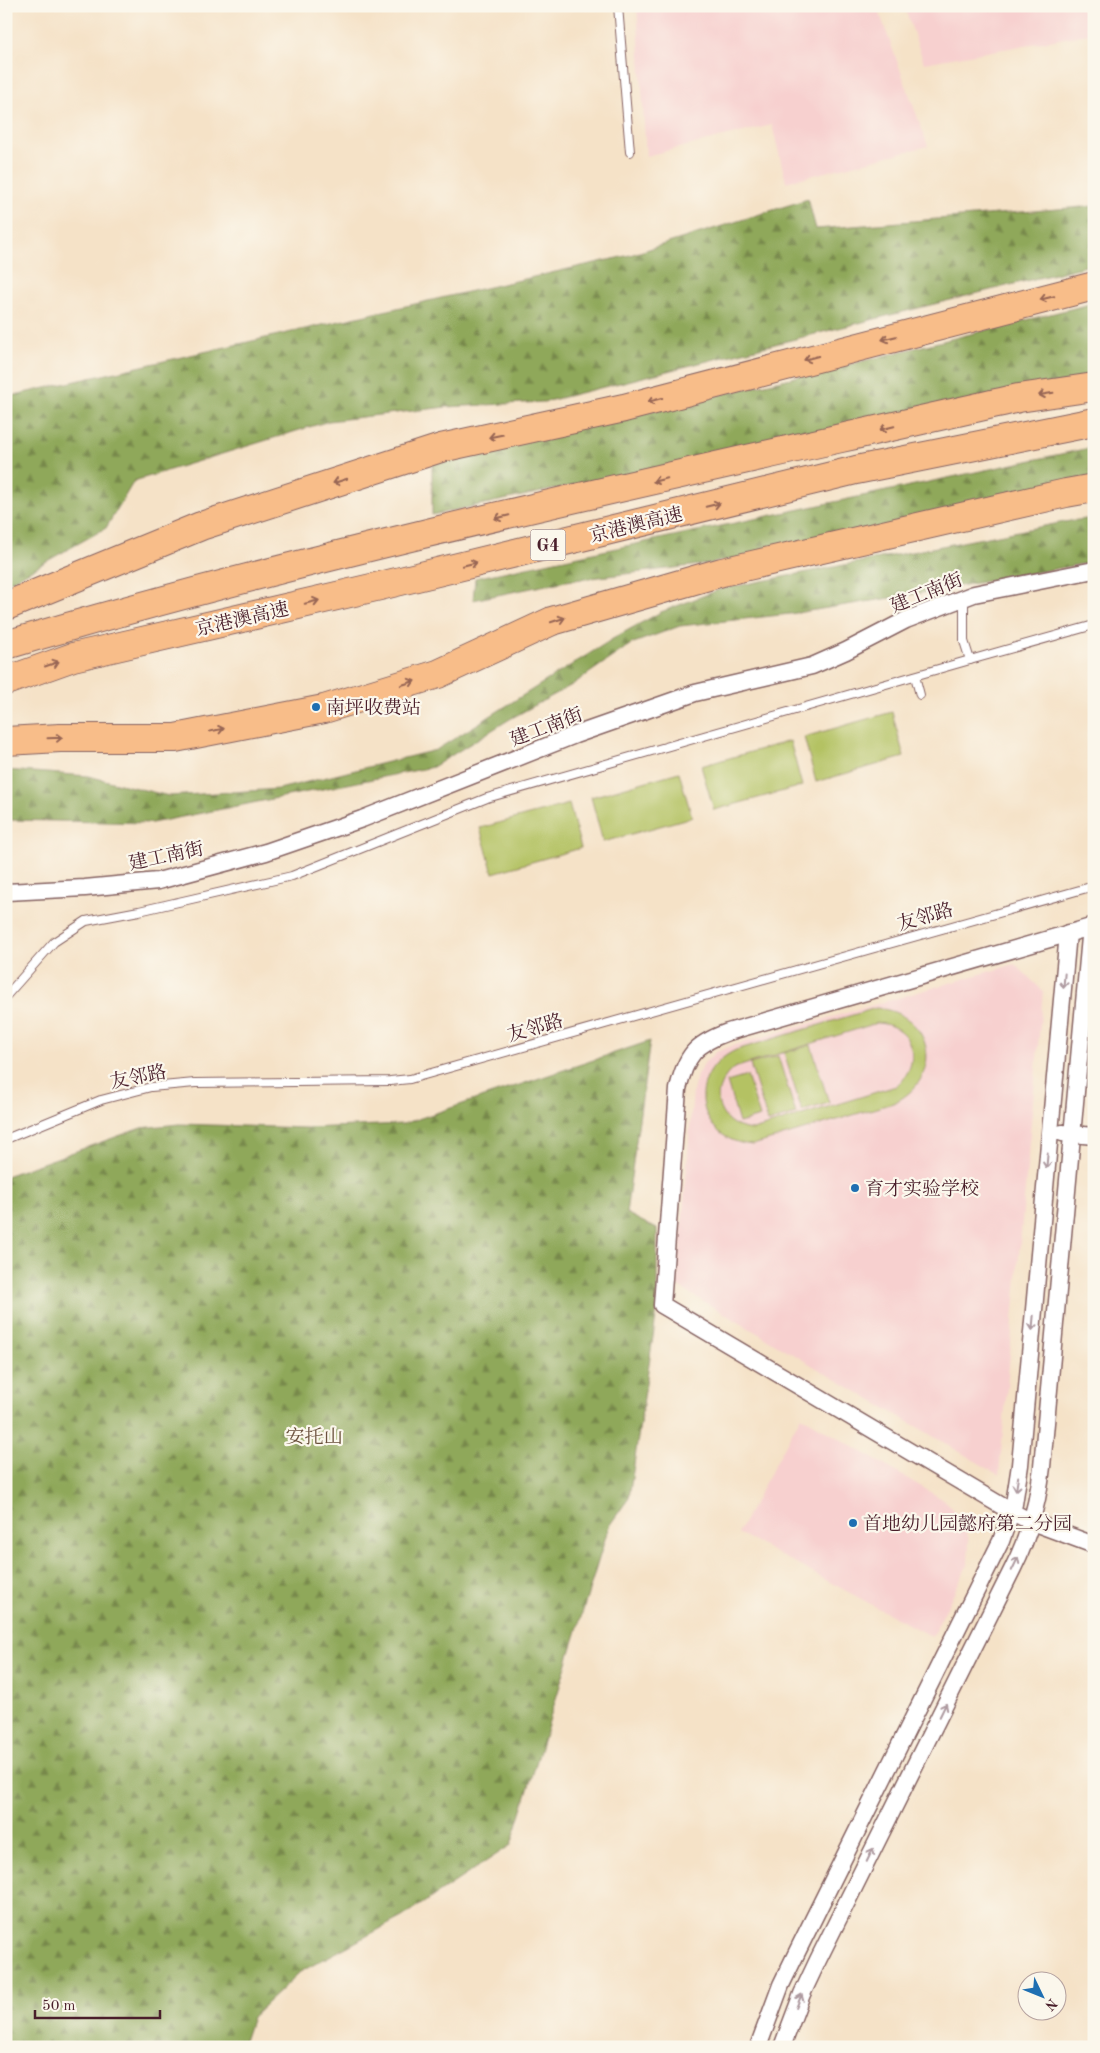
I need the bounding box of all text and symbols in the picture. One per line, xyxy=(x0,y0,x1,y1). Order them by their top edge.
one-way arrow xyxy=(1039,293,1055,303)
one-way arrow xyxy=(882,334,898,343)
one-way arrow xyxy=(804,354,820,363)
one-way arrow xyxy=(1038,389,1054,399)
one-way arrow xyxy=(647,396,663,405)
one-way arrow xyxy=(879,424,895,433)
one-way arrow xyxy=(489,432,505,441)
one-way arrow xyxy=(653,476,669,485)
one-way arrow xyxy=(333,477,348,486)
one-way arrow xyxy=(705,500,721,509)
street label: 京港澳高速 xyxy=(587,503,685,547)
one-way arrow xyxy=(494,513,510,522)
road number: G4 xyxy=(530,530,566,560)
one-way arrow xyxy=(462,559,478,568)
street label: 建工南街 xyxy=(887,568,966,617)
one-way arrow xyxy=(304,597,320,606)
street label: 京港澳高速 xyxy=(193,598,291,640)
one-way arrow xyxy=(549,615,565,624)
one-way arrow xyxy=(44,659,59,668)
one-way arrow xyxy=(400,678,416,688)
place label: 南坪收费站 xyxy=(326,697,421,719)
marker: 南坪收费站 xyxy=(310,701,322,713)
street label: 建工南街 xyxy=(507,703,586,751)
one-way arrow xyxy=(208,725,224,734)
one-way arrow xyxy=(47,734,63,743)
street label: 建工南街 xyxy=(127,837,206,875)
street label: 友邻路 xyxy=(895,899,956,935)
one-way arrow xyxy=(1059,973,1068,989)
street label: 友邻路 xyxy=(505,1010,566,1046)
street label: 友邻路 xyxy=(108,1061,168,1093)
one-way arrow xyxy=(1043,1152,1052,1168)
place label: 育才实验学校 xyxy=(865,1178,979,1200)
marker: 育才实验学校 xyxy=(849,1182,861,1194)
one-way arrow xyxy=(1028,1314,1037,1330)
park label: 安托山 xyxy=(285,1426,343,1448)
one-way arrow xyxy=(1012,1476,1022,1492)
place label: 首地幼儿园懿府第二分园 xyxy=(863,1513,1072,1535)
marker: 首地幼儿园懿府第二分园 xyxy=(847,1517,859,1529)
one-way arrow xyxy=(1011,1557,1020,1572)
one-way arrow xyxy=(938,1702,948,1717)
one-way arrow xyxy=(866,1848,875,1863)
north arrow xyxy=(1018,1970,1068,2020)
scale bar xyxy=(35,1988,160,2020)
one-way arrow xyxy=(795,1994,804,2009)
text: N xyxy=(1042,1995,1060,2013)
text: 50 m xyxy=(42,1999,76,2014)

